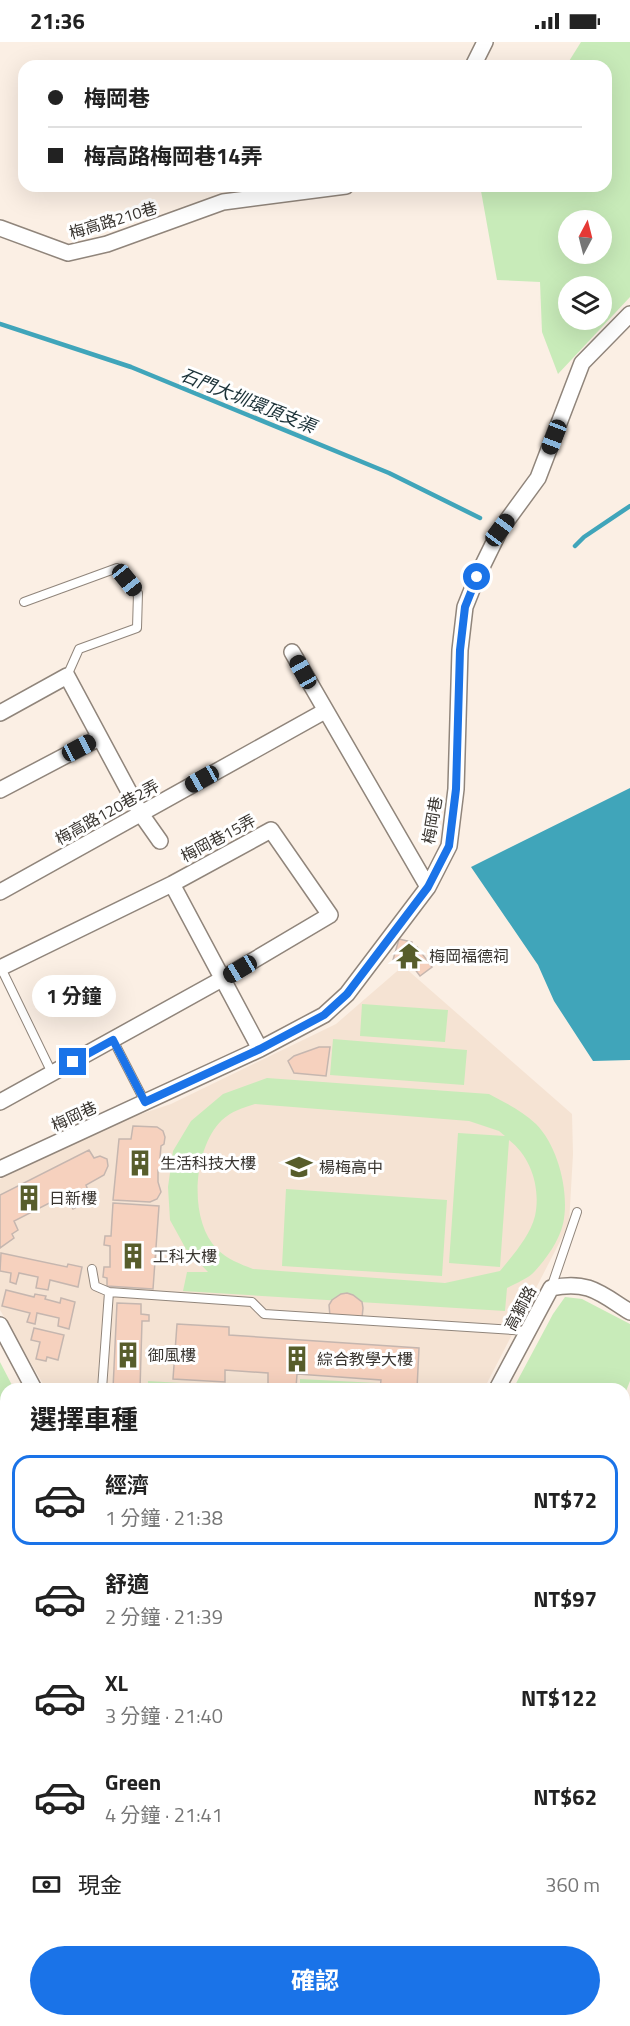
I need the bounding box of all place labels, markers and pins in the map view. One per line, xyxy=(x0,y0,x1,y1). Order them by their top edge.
temple icon: 梅岡福德祠 xyxy=(394,941,424,971)
place label: 梅岡福德祠 xyxy=(429,944,509,968)
building icon: 生活科技大樓 xyxy=(125,1148,155,1178)
place label: 生活科技大樓 xyxy=(160,1151,256,1175)
school or university icon: 楊梅高中 xyxy=(284,1152,314,1182)
place label: 楊梅高中 xyxy=(319,1155,383,1179)
building icon: 日新樓 xyxy=(14,1183,44,1213)
place label: 日新樓 xyxy=(49,1186,97,1210)
building icon: 工科大樓 xyxy=(118,1241,148,1271)
place label: 工科大樓 xyxy=(153,1244,217,1268)
building icon: 御風樓 xyxy=(113,1340,143,1370)
place label: 御風樓 xyxy=(148,1343,196,1367)
building icon: 綜合教學大樓 xyxy=(282,1344,312,1374)
place label: 綜合教學大樓 xyxy=(317,1347,413,1371)

